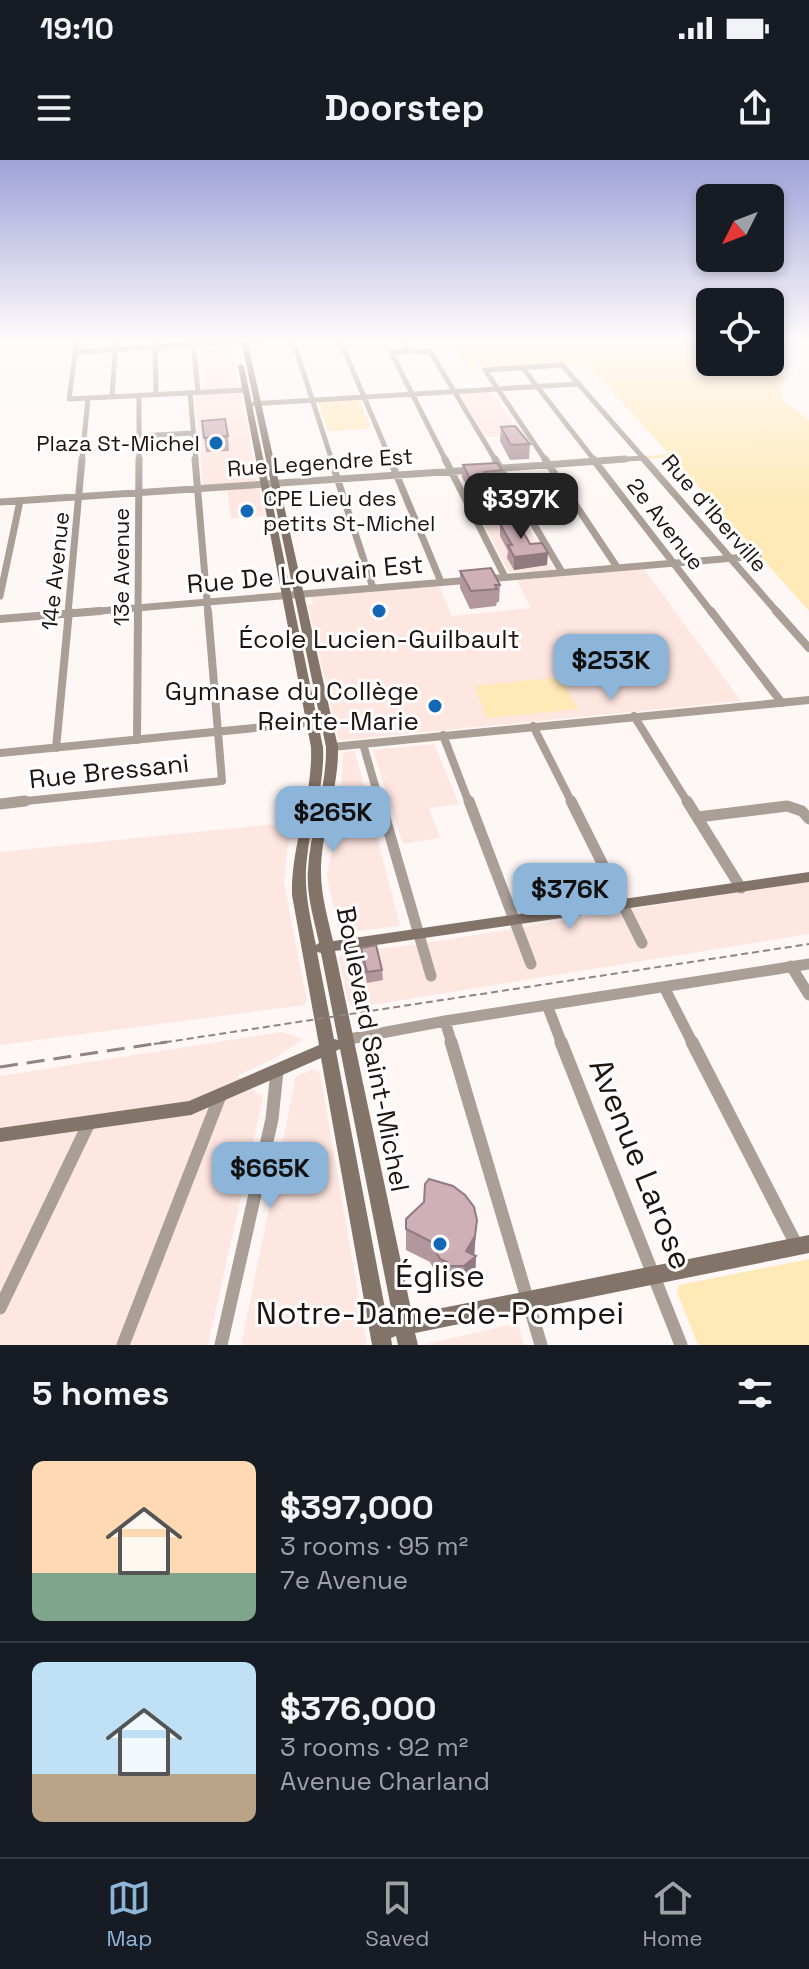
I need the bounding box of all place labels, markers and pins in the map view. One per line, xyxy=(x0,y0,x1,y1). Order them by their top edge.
place label: Plaza St-Michel xyxy=(36,429,200,457)
marker: Plaza St-Michel xyxy=(207,434,225,452)
pin: $397K xyxy=(465,473,577,541)
place label: CPE Lieu des petits St-Michel xyxy=(263,484,435,537)
marker: CPE Lieu des petits St-Michel xyxy=(238,502,256,520)
marker: École Lucien-Guilbault xyxy=(370,602,388,620)
place label: École Lucien-Guilbault xyxy=(238,622,520,656)
pin: $253K xyxy=(555,634,667,702)
place label: Gymnase du Collège Reinte-Marie xyxy=(165,674,419,738)
marker: Gymnase du Collège Reinte-Marie xyxy=(426,697,444,715)
pin: $265K xyxy=(277,786,389,854)
pin: $376K xyxy=(514,863,626,931)
pin: $665K xyxy=(214,1142,326,1210)
marker: Église Notre-Dame-de-Pompei xyxy=(431,1235,449,1253)
place label: Église Notre-Dame-de-Pompei xyxy=(256,1256,624,1333)

